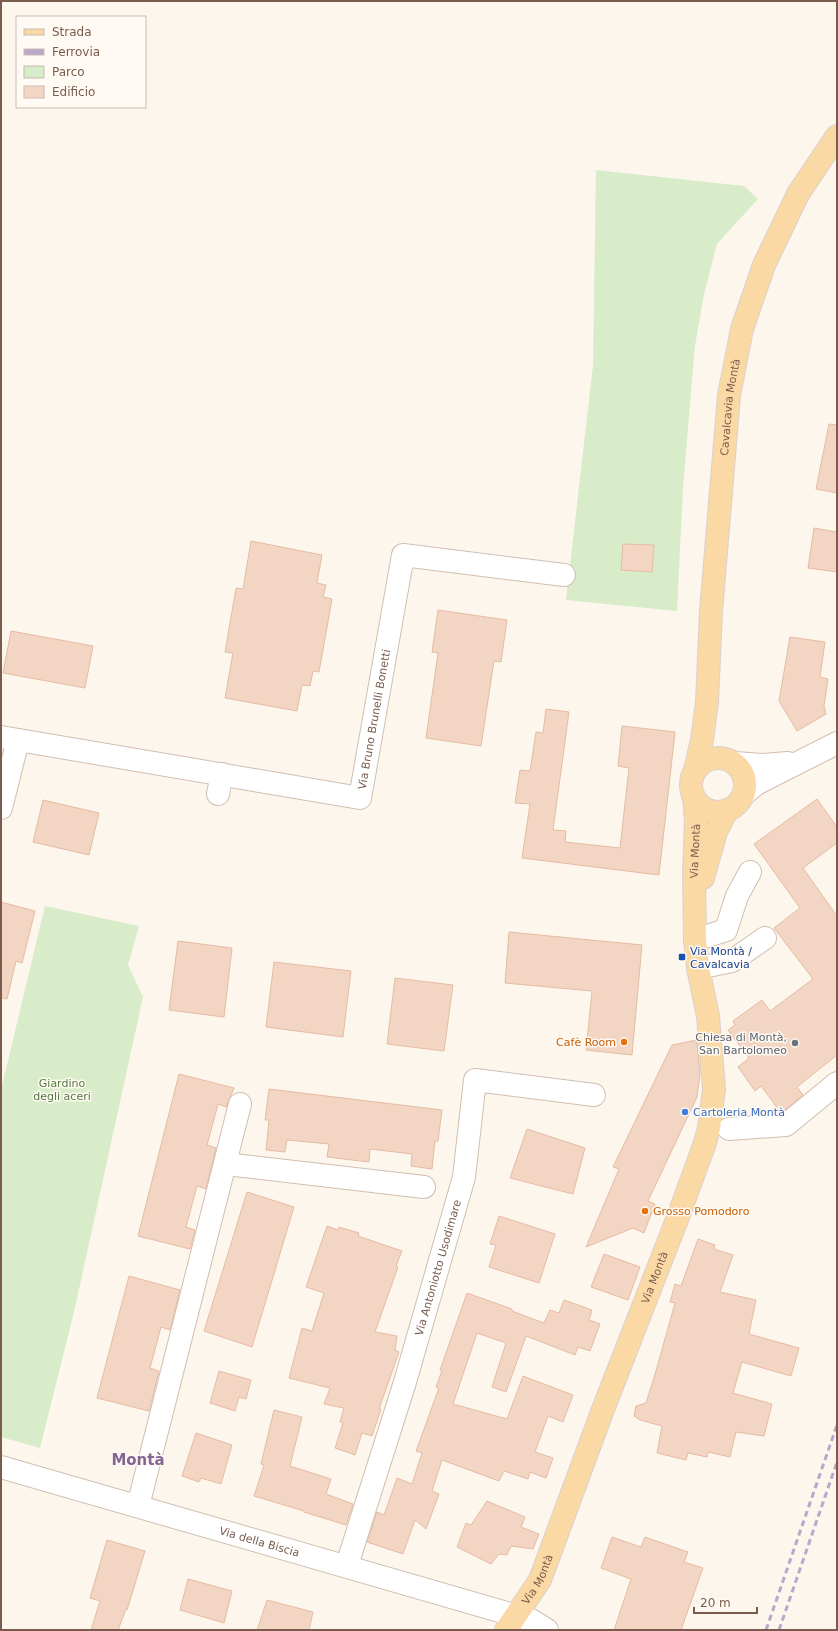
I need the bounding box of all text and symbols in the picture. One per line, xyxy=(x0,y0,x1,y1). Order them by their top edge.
legend xyxy=(16,16,146,108)
text: Strada xyxy=(52,25,92,39)
text: Ferrovia xyxy=(52,45,100,59)
text: Parco xyxy=(52,65,85,79)
text: Edificio xyxy=(52,85,95,99)
street label: Cavalcavia Montà xyxy=(717,358,743,456)
street label: Via Bruno Brunelli Bonetti xyxy=(355,648,393,790)
street label: Via Montà xyxy=(687,823,702,878)
place label: Via Montà / Cavalcavia xyxy=(690,945,752,971)
marker: Via Montà / Cavalcavia xyxy=(677,952,687,962)
place label: Chiesa di Montà, San Bartolomeo xyxy=(695,1031,787,1057)
place label: Cafè Room xyxy=(556,1036,616,1049)
marker: Cafè Room xyxy=(619,1037,629,1047)
marker: Chiesa di Montà, San Bartolomeo xyxy=(790,1038,800,1048)
park label: Giardino degli aceri xyxy=(33,1077,91,1103)
place label: Cartoleria Montà xyxy=(693,1106,785,1119)
marker: Cartoleria Montà xyxy=(680,1107,690,1117)
street label: Via Antoniotto Usodimare xyxy=(412,1198,464,1337)
place label: Grosso Pomodoro xyxy=(653,1205,750,1218)
marker: Grosso Pomodoro xyxy=(640,1206,650,1216)
street label: Via Montà xyxy=(638,1249,670,1305)
district label: Montà xyxy=(111,1451,165,1469)
street label: Via della Biscia xyxy=(218,1524,301,1559)
street label: Via Montà xyxy=(519,1552,555,1607)
scale bar xyxy=(694,1589,757,1615)
text: 20 m xyxy=(700,1596,731,1610)

